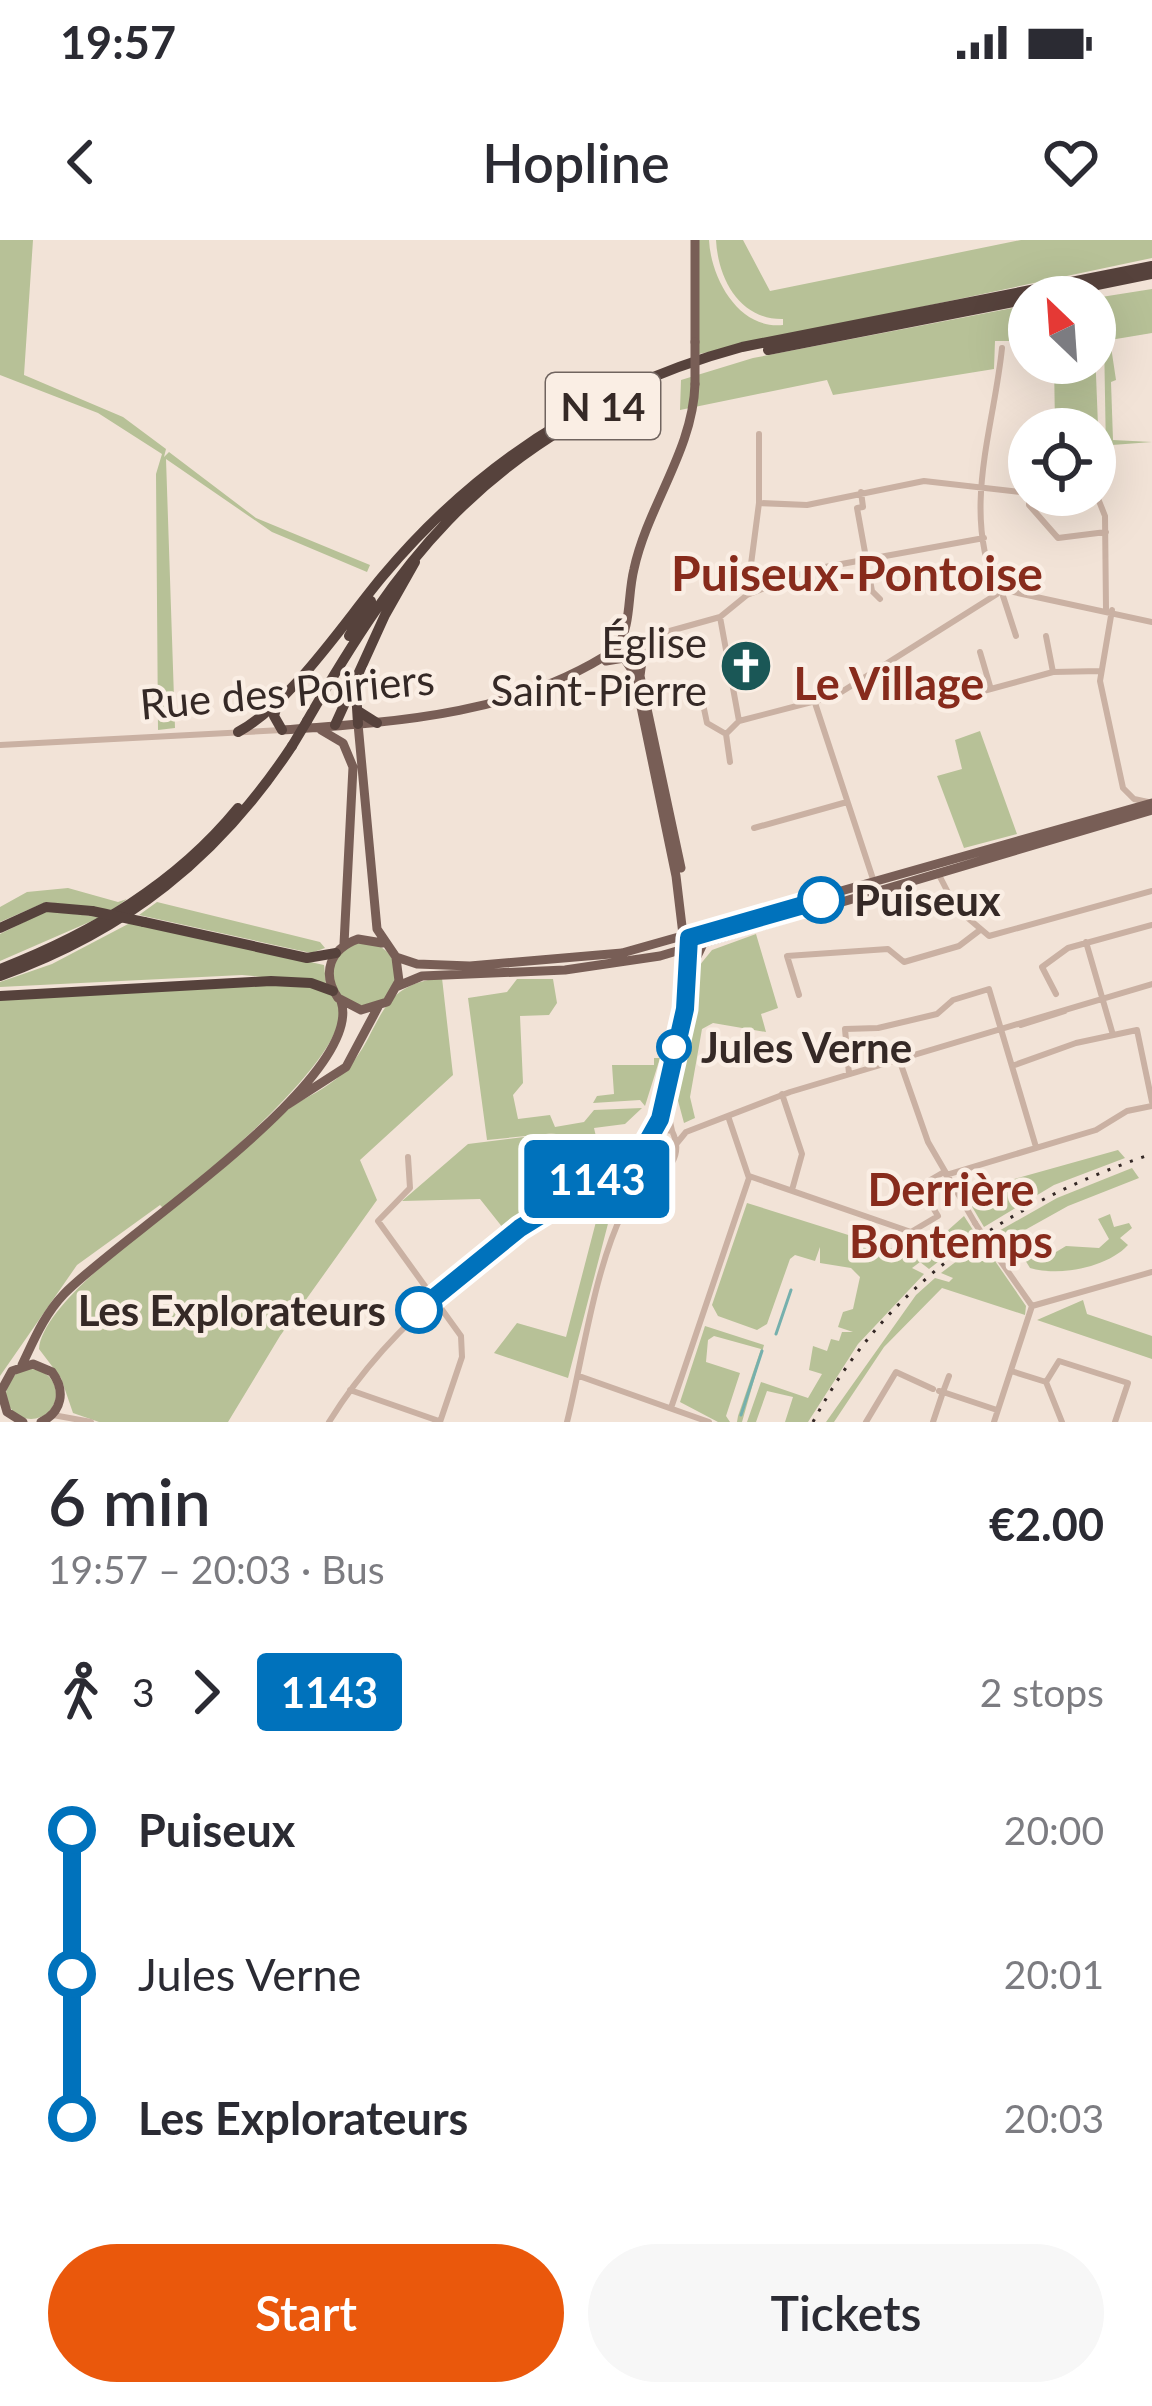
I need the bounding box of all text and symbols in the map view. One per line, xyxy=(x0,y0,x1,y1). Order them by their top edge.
text: 19:57 xyxy=(60,15,176,69)
icon: back xyxy=(48,129,114,195)
icon: heart xyxy=(1038,129,1104,195)
text: Hopline xyxy=(482,130,670,195)
north arrow xyxy=(1008,276,1116,384)
map controls xyxy=(1008,276,1116,516)
road number: N 14 xyxy=(546,373,660,439)
button: locate xyxy=(1008,408,1116,516)
district label: Puiseux-Pontoise xyxy=(671,544,1043,601)
place label: Église Saint-Pierre xyxy=(491,617,707,715)
church icon: Église Saint-Pierre xyxy=(718,638,774,694)
street label: Rue des Poiriers xyxy=(138,653,436,729)
district label: Le Village xyxy=(794,656,984,710)
place label: Puiseux xyxy=(854,875,1001,925)
marker: Puiseux xyxy=(799,878,843,922)
place label: Jules Verne xyxy=(701,1022,912,1072)
marker: Jules Verne xyxy=(658,1031,690,1063)
line badge: 1143 xyxy=(513,1140,681,1218)
text: 1143 xyxy=(548,1154,646,1204)
district label: Derrière Bontemps xyxy=(849,1162,1053,1268)
place label: Les Explorateurs xyxy=(78,1285,386,1335)
marker: Les Explorateurs xyxy=(397,1288,441,1332)
text: 6 min xyxy=(48,1461,211,1540)
text: €2.00 xyxy=(989,1497,1104,1551)
text: 19:57 – 20:03 · Bus xyxy=(48,1546,385,1592)
icon: walk xyxy=(48,1659,114,1725)
icon: forward xyxy=(173,1659,239,1725)
text: 1143 xyxy=(281,1667,378,1717)
text: 3 xyxy=(132,1669,155,1715)
text: 2 stops xyxy=(980,1669,1104,1715)
text: Puiseux xyxy=(138,1803,295,1857)
text: 20:00 xyxy=(1004,1807,1104,1853)
text: Jules Verne xyxy=(138,1947,361,2001)
text: 20:01 xyxy=(1004,1951,1104,1997)
text: Les Explorateurs xyxy=(138,2091,468,2145)
text: 20:03 xyxy=(1004,2095,1104,2141)
button: Start xyxy=(48,2244,564,2382)
button: Tickets xyxy=(588,2244,1104,2382)

